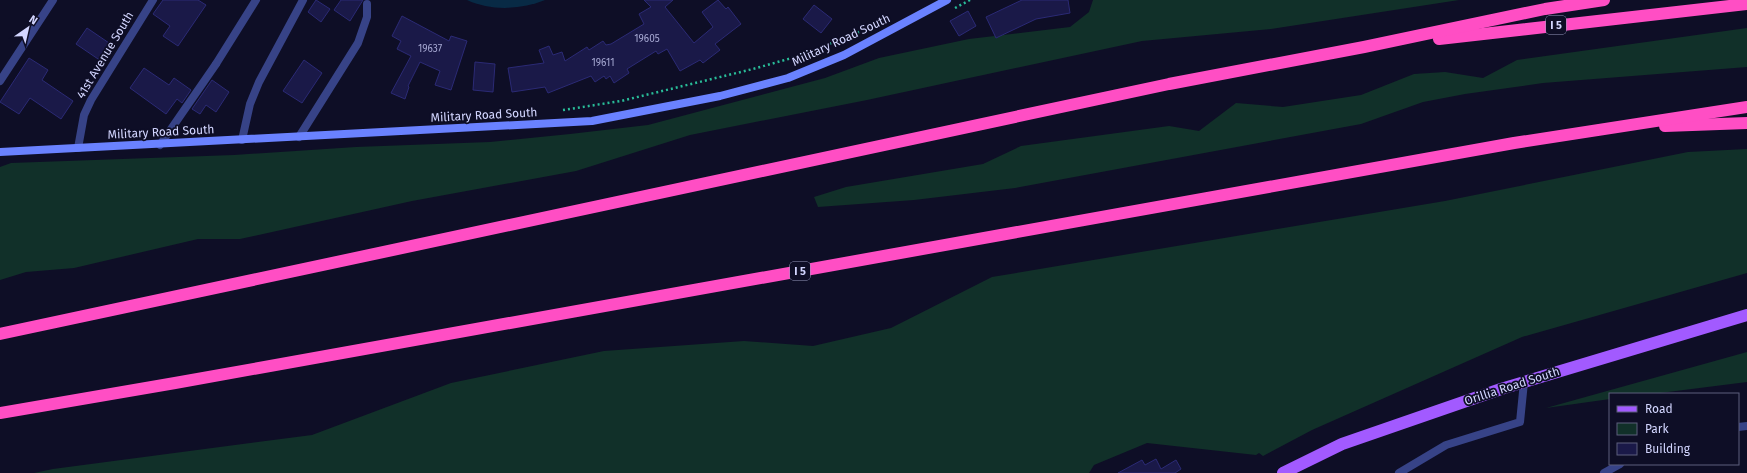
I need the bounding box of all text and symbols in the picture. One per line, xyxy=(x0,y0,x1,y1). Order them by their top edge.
north arrow xyxy=(8,8,48,48)
street label: 41st Avenue South xyxy=(74,9,136,101)
street label: Military Road South xyxy=(790,11,892,69)
text: N xyxy=(27,13,40,28)
road number: I 5 xyxy=(1546,16,1566,34)
house number: 19605 xyxy=(634,33,660,45)
house number: 19637 xyxy=(418,43,443,55)
house number: 19611 xyxy=(592,57,614,69)
street label: Military Road South xyxy=(430,105,538,125)
street label: Military Road South xyxy=(107,122,215,142)
road number: I 5 xyxy=(790,262,810,280)
street label: Orillia Road South xyxy=(1463,364,1561,408)
legend xyxy=(1609,393,1739,465)
text: Road xyxy=(1645,402,1673,416)
text: Park xyxy=(1645,422,1669,436)
text: Building xyxy=(1645,442,1691,456)

